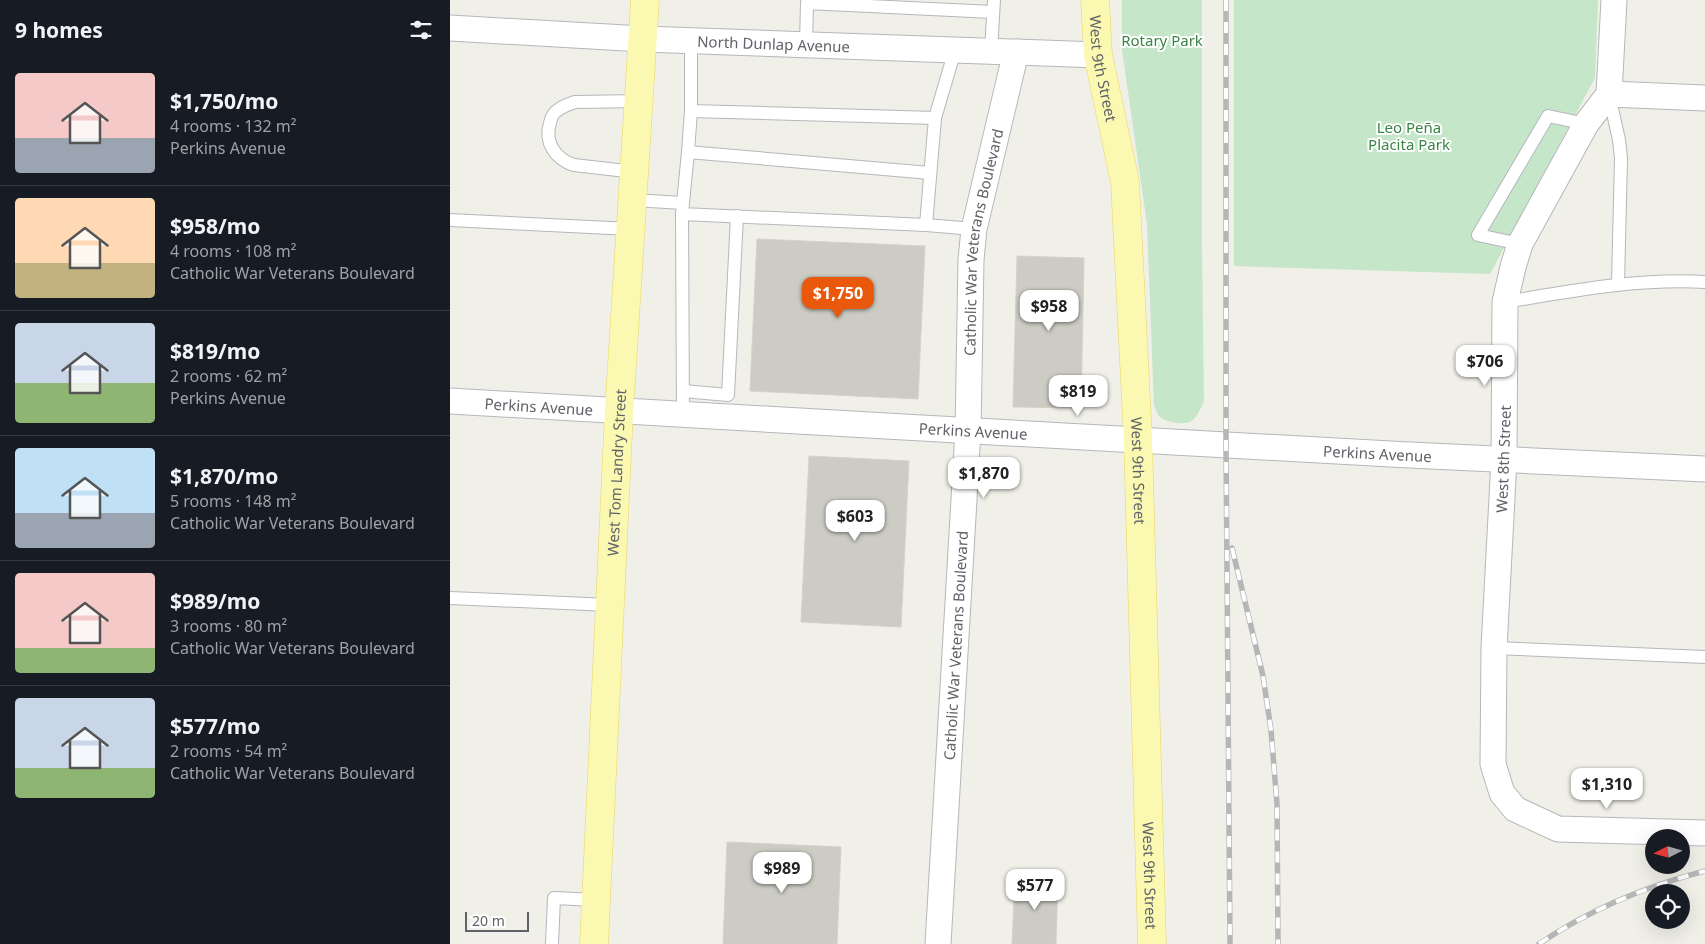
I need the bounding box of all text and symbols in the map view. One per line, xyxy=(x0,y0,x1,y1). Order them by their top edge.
street label: West 9th Street xyxy=(1086,15,1122,124)
text: 9 homes xyxy=(15,16,103,44)
icon: filters xyxy=(407,16,435,44)
park label: Rotary Park xyxy=(1121,30,1203,50)
street label: North Dunlap Avenue xyxy=(697,31,850,56)
text: $1,750/mo xyxy=(170,87,278,115)
icon: home xyxy=(55,93,115,153)
text: 4 rooms · 132 m² xyxy=(170,115,296,137)
park label: Leo Peña Placita Park xyxy=(1368,117,1450,154)
street label: Catholic War Veterans Boulevard xyxy=(959,127,1007,356)
text: Perkins Avenue xyxy=(170,137,286,159)
text: $958/mo xyxy=(170,212,260,240)
icon: home xyxy=(55,218,115,278)
text: 4 rooms · 108 m² xyxy=(170,240,296,262)
text: Catholic War Veterans Boulevard xyxy=(170,262,415,284)
pin: $1,750 xyxy=(797,276,879,319)
text: $1,750 xyxy=(813,282,863,304)
pin: $958 xyxy=(1019,290,1079,332)
text: $958 xyxy=(1031,295,1067,317)
text: $819/mo xyxy=(170,337,260,365)
icon: home xyxy=(55,343,115,403)
pin: $706 xyxy=(1455,344,1515,387)
text: $706 xyxy=(1467,350,1503,372)
text: 2 rooms · 62 m² xyxy=(170,365,287,387)
pin: $819 xyxy=(1048,374,1108,417)
text: $819 xyxy=(1060,380,1096,402)
text: Perkins Avenue xyxy=(170,387,286,409)
street label: West Tom Landry Street xyxy=(602,388,630,557)
street label: Perkins Avenue xyxy=(484,393,594,420)
street label: West 8th Street xyxy=(1491,404,1515,513)
street label: West 9th Street xyxy=(1127,416,1150,525)
street label: Perkins Avenue xyxy=(918,418,1028,444)
street label: Perkins Avenue xyxy=(1323,440,1432,466)
pin: $1,870 xyxy=(943,456,1025,499)
text: $1,870/mo xyxy=(170,462,278,490)
text: $1,870 xyxy=(959,462,1009,484)
icon: home xyxy=(55,468,115,528)
text: 5 rooms · 148 m² xyxy=(170,490,296,512)
pin: $603 xyxy=(825,500,885,542)
text: $603 xyxy=(837,505,873,527)
text: Catholic War Veterans Boulevard xyxy=(170,512,415,534)
street label: Catholic War Veterans Boulevard xyxy=(939,530,972,761)
text: $989/mo xyxy=(170,587,260,615)
icon: home xyxy=(55,593,115,653)
text: 3 rooms · 80 m² xyxy=(170,615,287,637)
text: Catholic War Veterans Boulevard xyxy=(170,637,415,659)
text: $577/mo xyxy=(170,712,260,740)
icon: home xyxy=(55,718,115,778)
text: 2 rooms · 54 m² xyxy=(170,740,287,762)
text: Catholic War Veterans Boulevard xyxy=(170,762,415,784)
pin: $1,310 xyxy=(1566,768,1648,810)
text: $1,310 xyxy=(1582,773,1632,795)
street label: West 9th Street xyxy=(1139,821,1162,930)
north arrow xyxy=(1645,829,1690,874)
map controls xyxy=(1645,829,1690,929)
pin: $989 xyxy=(752,852,812,894)
text: $989 xyxy=(764,857,800,879)
pin: $577 xyxy=(1005,868,1065,911)
text: $577 xyxy=(1017,874,1053,896)
button: locate xyxy=(1645,884,1690,929)
scale bar xyxy=(465,909,529,932)
text: 20 m xyxy=(472,911,505,930)

